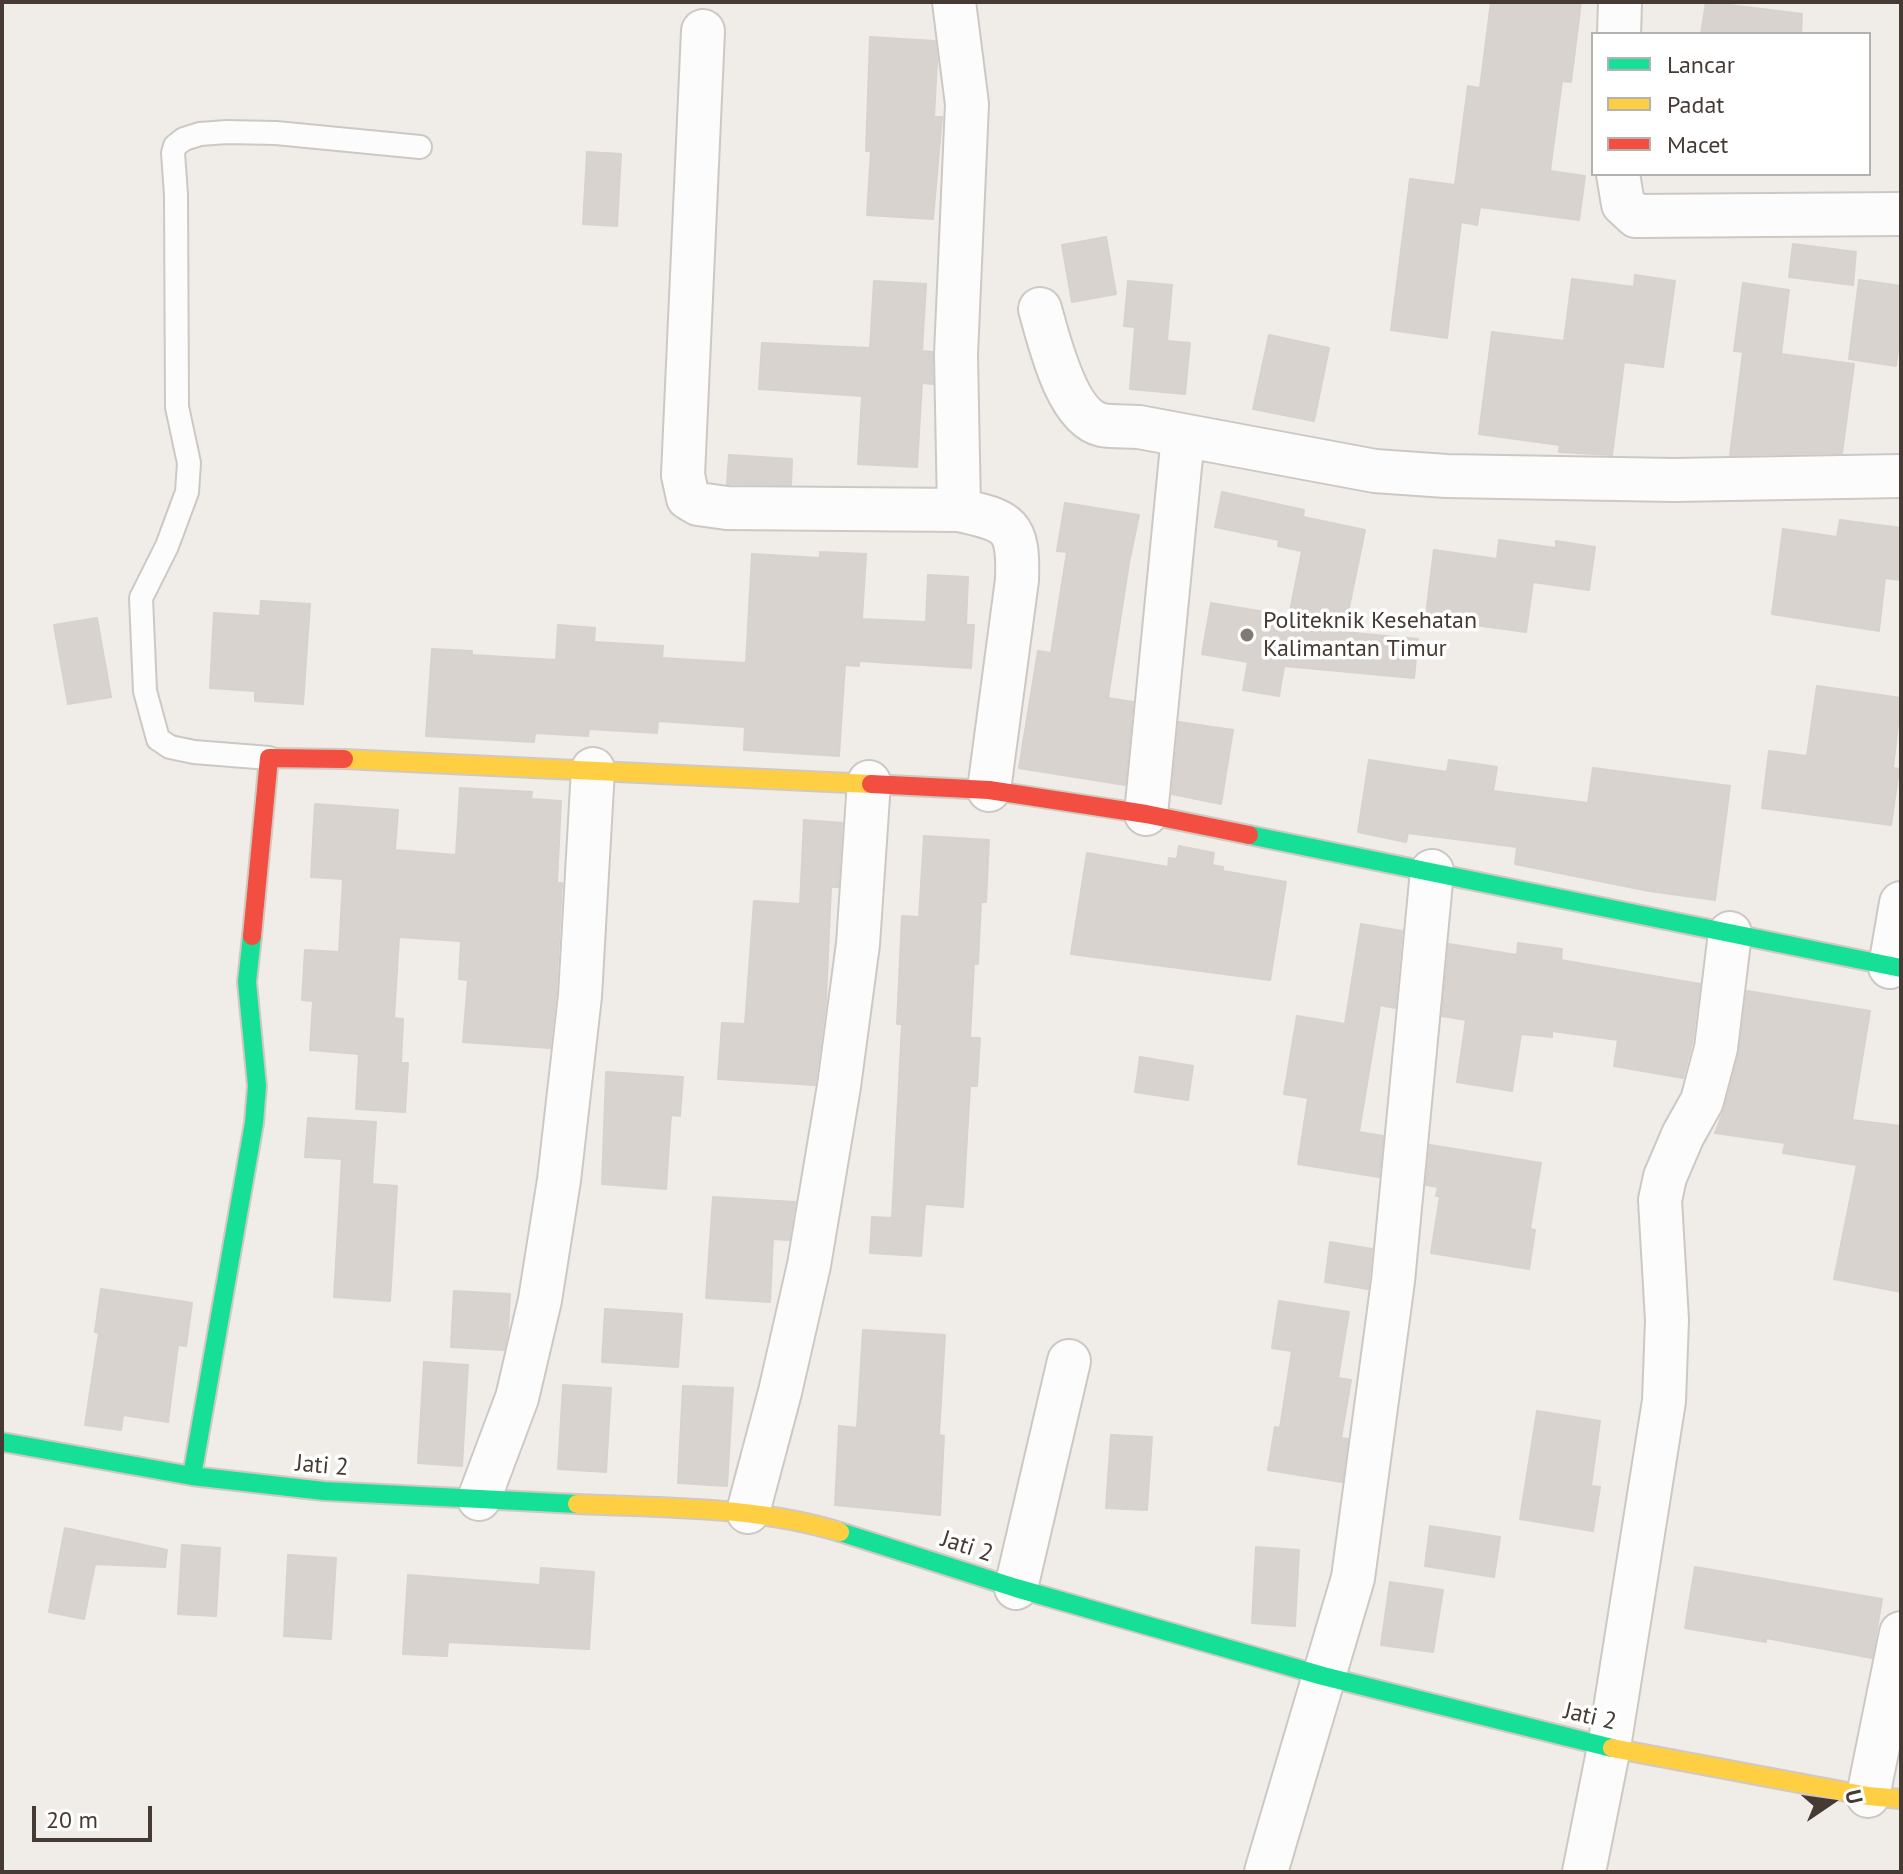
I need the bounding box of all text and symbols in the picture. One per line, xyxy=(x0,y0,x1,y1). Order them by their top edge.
legend xyxy=(1591,32,1871,176)
text: Lancar xyxy=(1667,49,1735,80)
text: Padat xyxy=(1667,89,1724,120)
text: Macet xyxy=(1667,129,1729,160)
place label: Politeknik Kesehatan Kalimantan Timur xyxy=(1263,607,1477,663)
marker: Politeknik Kesehatan Kalimantan Timur xyxy=(1238,626,1256,644)
street label: Jati 2 xyxy=(294,1449,350,1483)
street label: Jati 2 xyxy=(937,1525,997,1569)
street label: Jati 2 xyxy=(1561,1697,1619,1737)
north arrow xyxy=(1791,1762,1871,1842)
text: U xyxy=(1839,1787,1870,1806)
scale bar xyxy=(36,1790,156,1840)
text: 20 m xyxy=(46,1804,98,1835)

